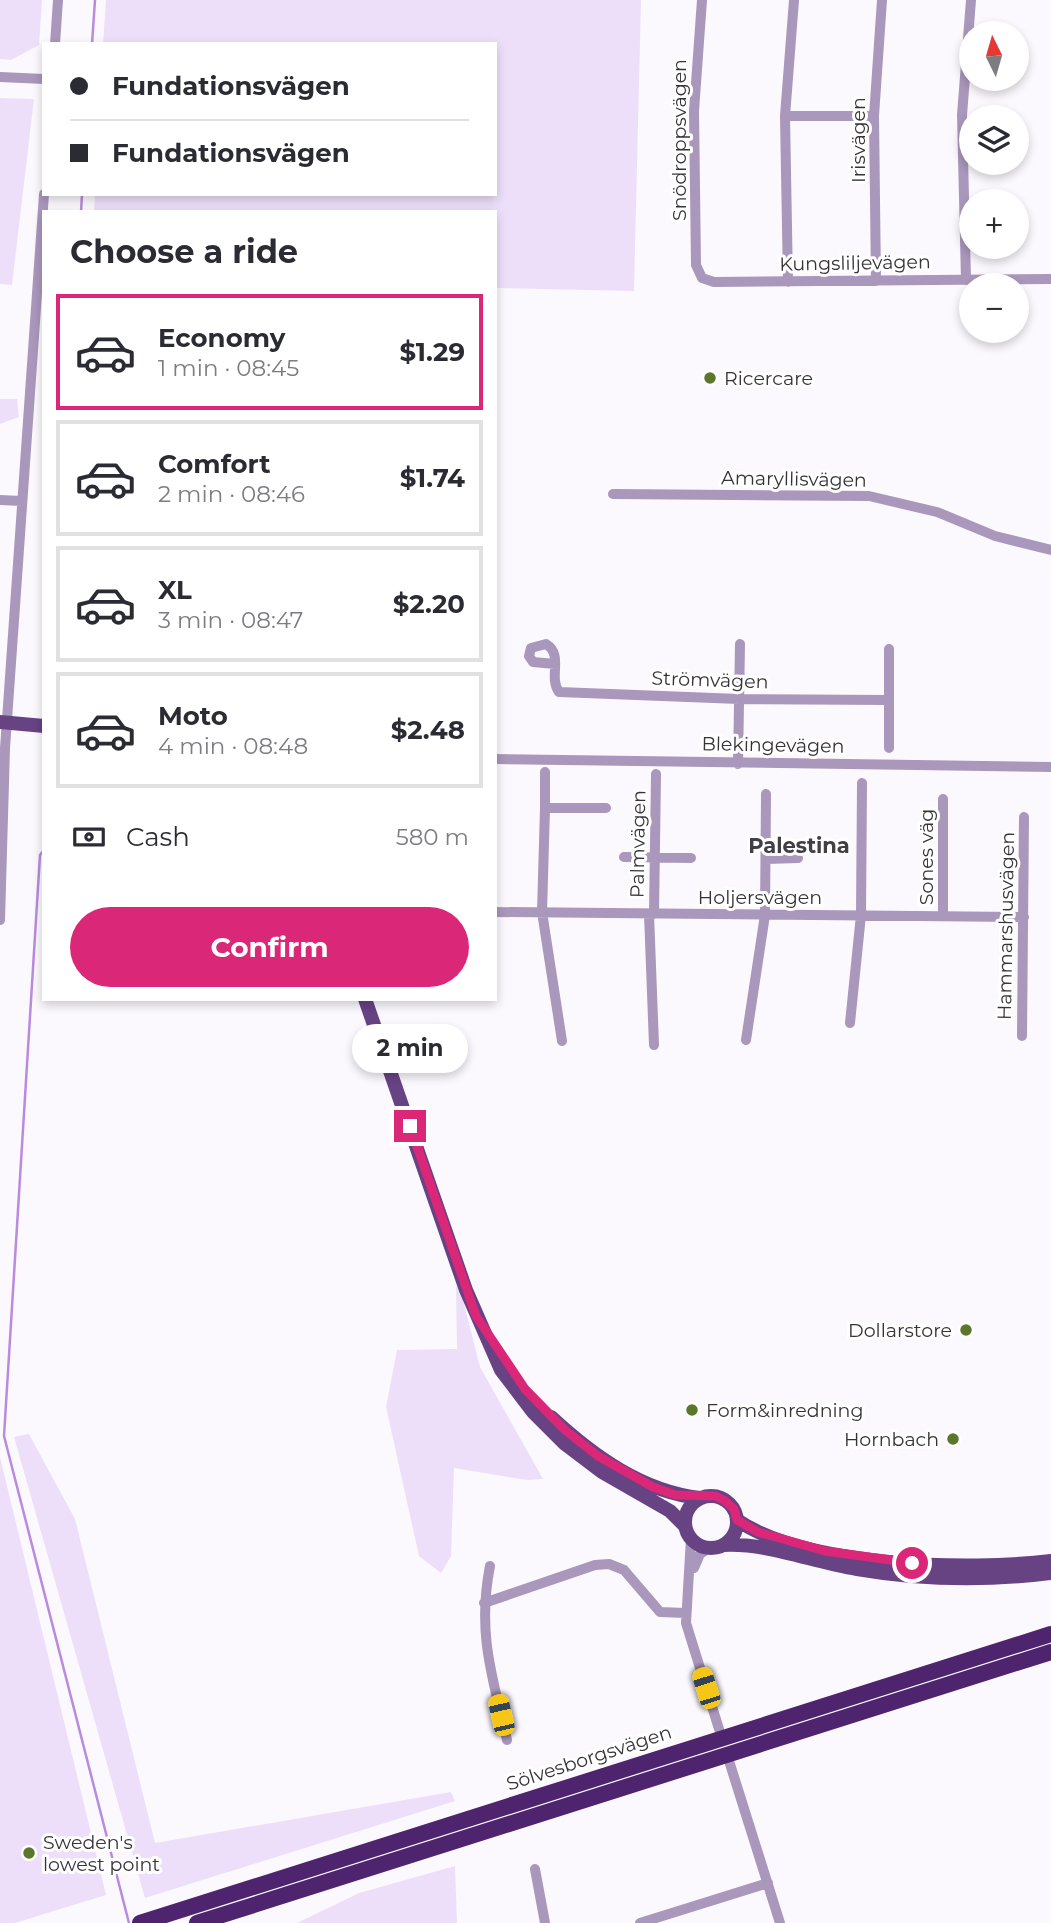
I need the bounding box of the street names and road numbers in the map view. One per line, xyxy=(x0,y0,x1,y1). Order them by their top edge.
street label: Snödroppsvägen xyxy=(668,59,691,221)
street label: Irisvägen xyxy=(847,97,870,183)
street label: Kungsliljevägen xyxy=(779,250,931,276)
street label: Amaryllisvägen xyxy=(721,466,867,492)
street label: Strömvägen xyxy=(651,666,769,694)
street label: Blekingevägen xyxy=(701,732,845,758)
street label: Palmvägen xyxy=(626,790,650,898)
street label: Sones väg xyxy=(915,809,938,905)
street label: Hammarshusvägen xyxy=(993,832,1019,1020)
street label: Holjersvägen xyxy=(698,886,822,909)
street label: Sölvesborgsvägen xyxy=(504,1720,674,1796)

